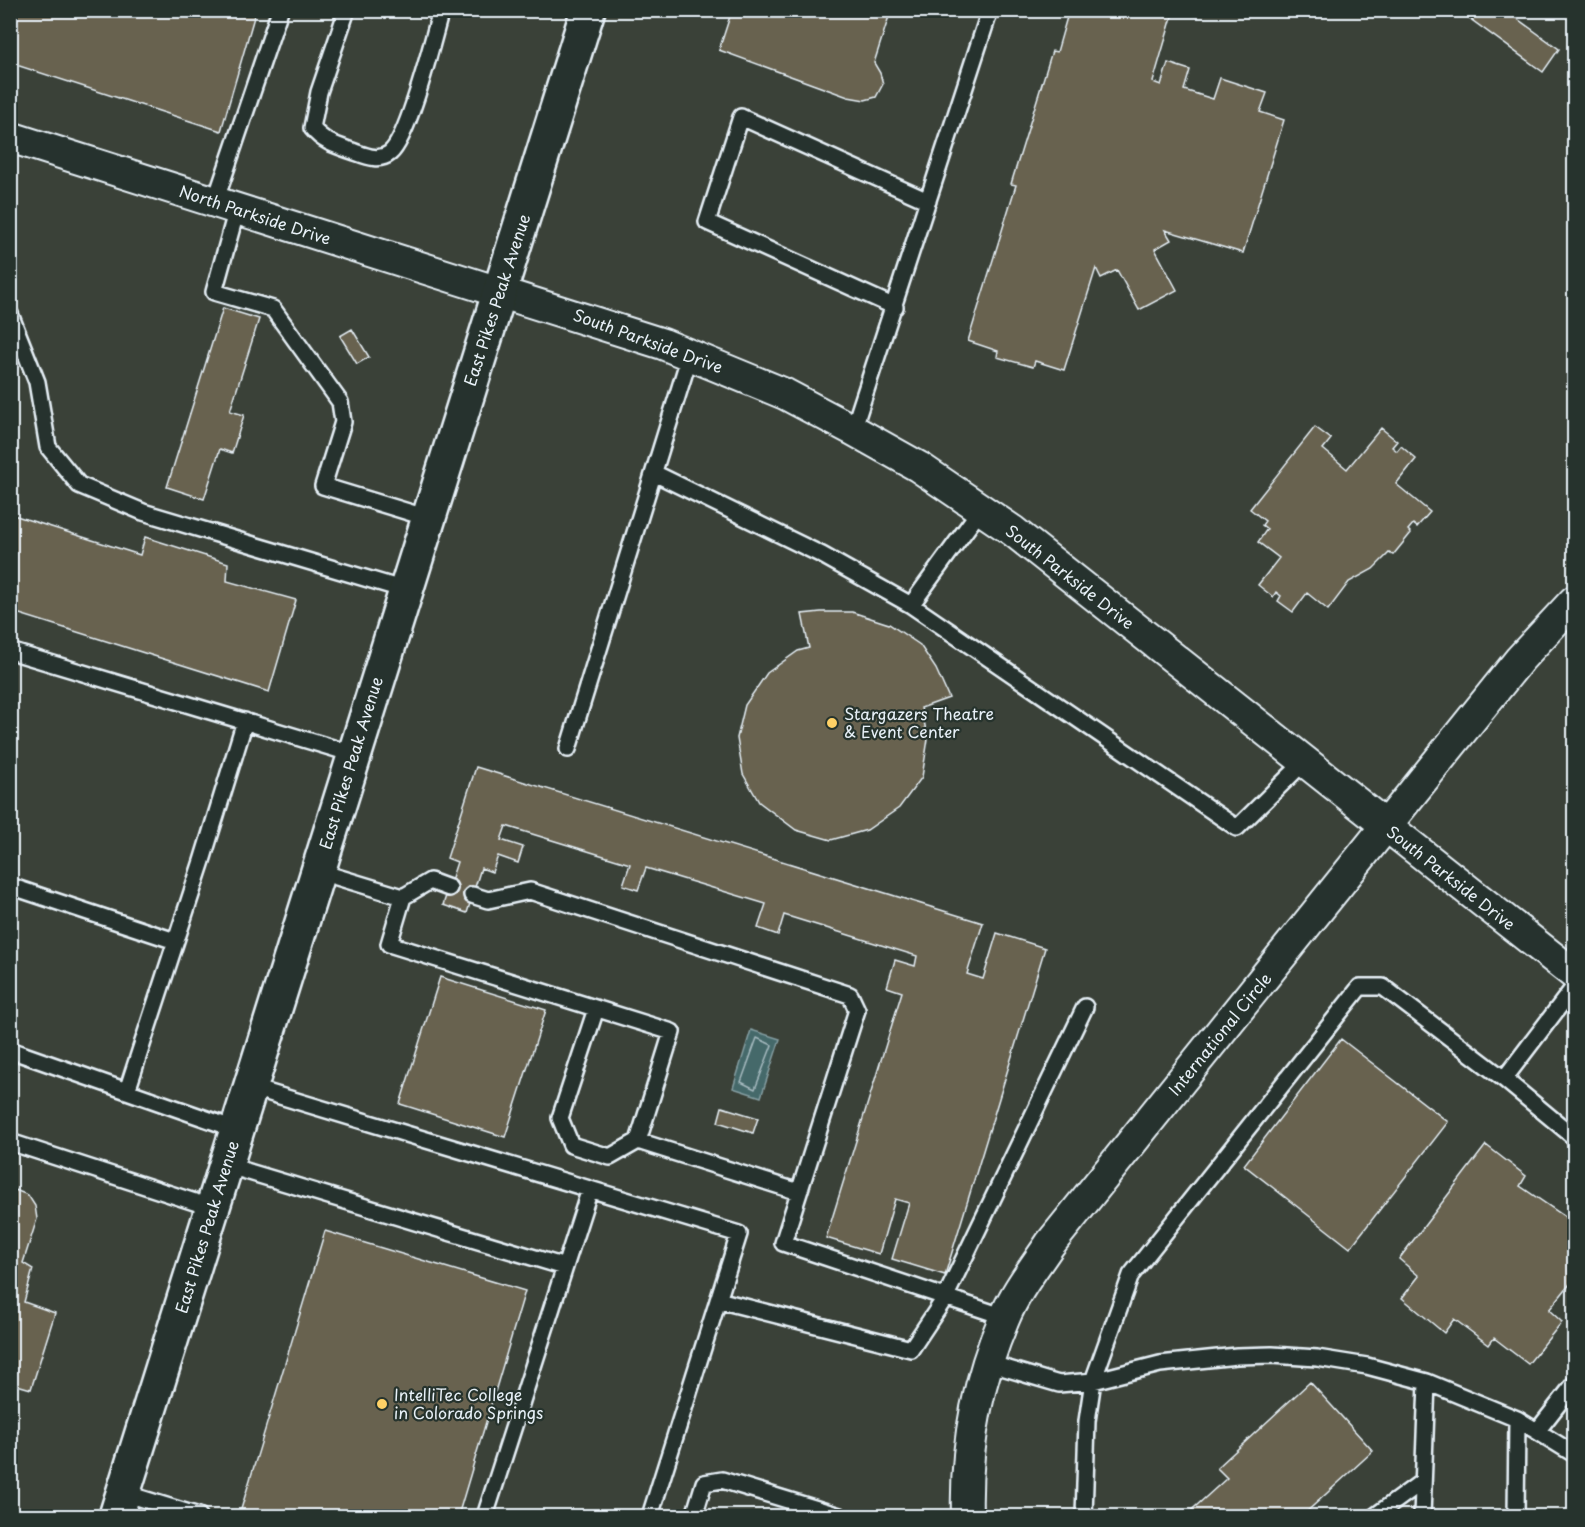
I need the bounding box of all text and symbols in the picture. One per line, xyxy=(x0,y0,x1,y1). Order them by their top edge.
street label: North Parkside Drive xyxy=(176,178,334,250)
street label: East Pikes Peak Avenue xyxy=(457,210,535,389)
street label: South Parkside Drive xyxy=(570,302,726,378)
street label: South Parkside Drive xyxy=(1001,518,1140,634)
street label: East Pikes Peak Avenue xyxy=(312,673,388,852)
place label: Stargazers Theatre & Event Center xyxy=(844,701,994,743)
marker: Stargazers Theatre & Event Center xyxy=(825,716,839,730)
street label: South Parkside Drive xyxy=(1382,819,1521,935)
street label: International Circle xyxy=(1162,967,1276,1100)
street label: East Pikes Peak Avenue xyxy=(168,1137,244,1316)
place label: IntelliTec College in Colorado Springs xyxy=(394,1382,543,1424)
marker: IntelliTec College in Colorado Springs xyxy=(375,1397,389,1411)

